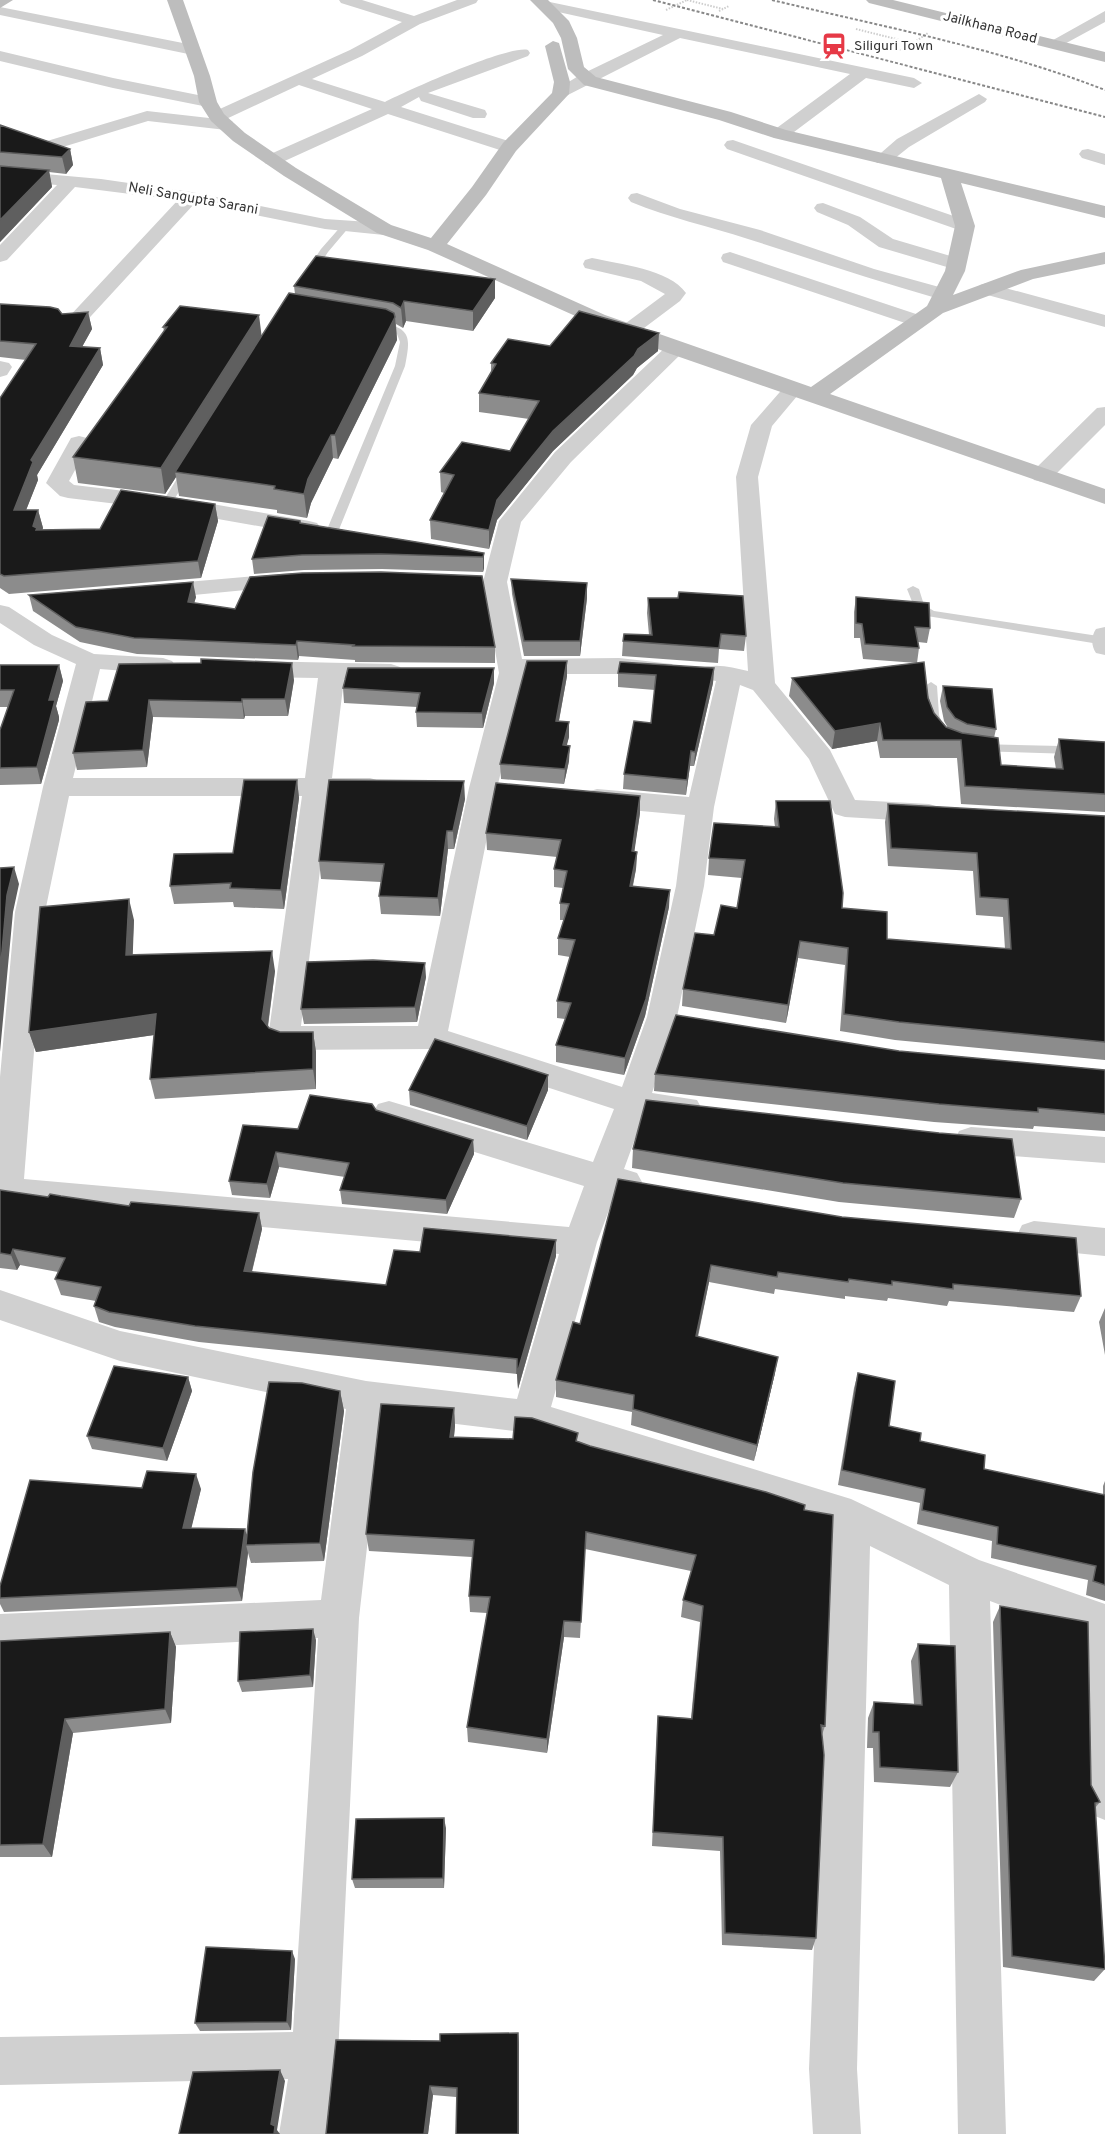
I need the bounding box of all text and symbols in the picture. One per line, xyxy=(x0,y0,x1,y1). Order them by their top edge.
street label: Jailkhana Road xyxy=(941,8,1039,48)
station icon: Siliguri Town xyxy=(819,31,849,61)
place label: Siliguri Town xyxy=(854,38,933,55)
street label: Neli Sangupta Sarani xyxy=(127,179,259,219)

